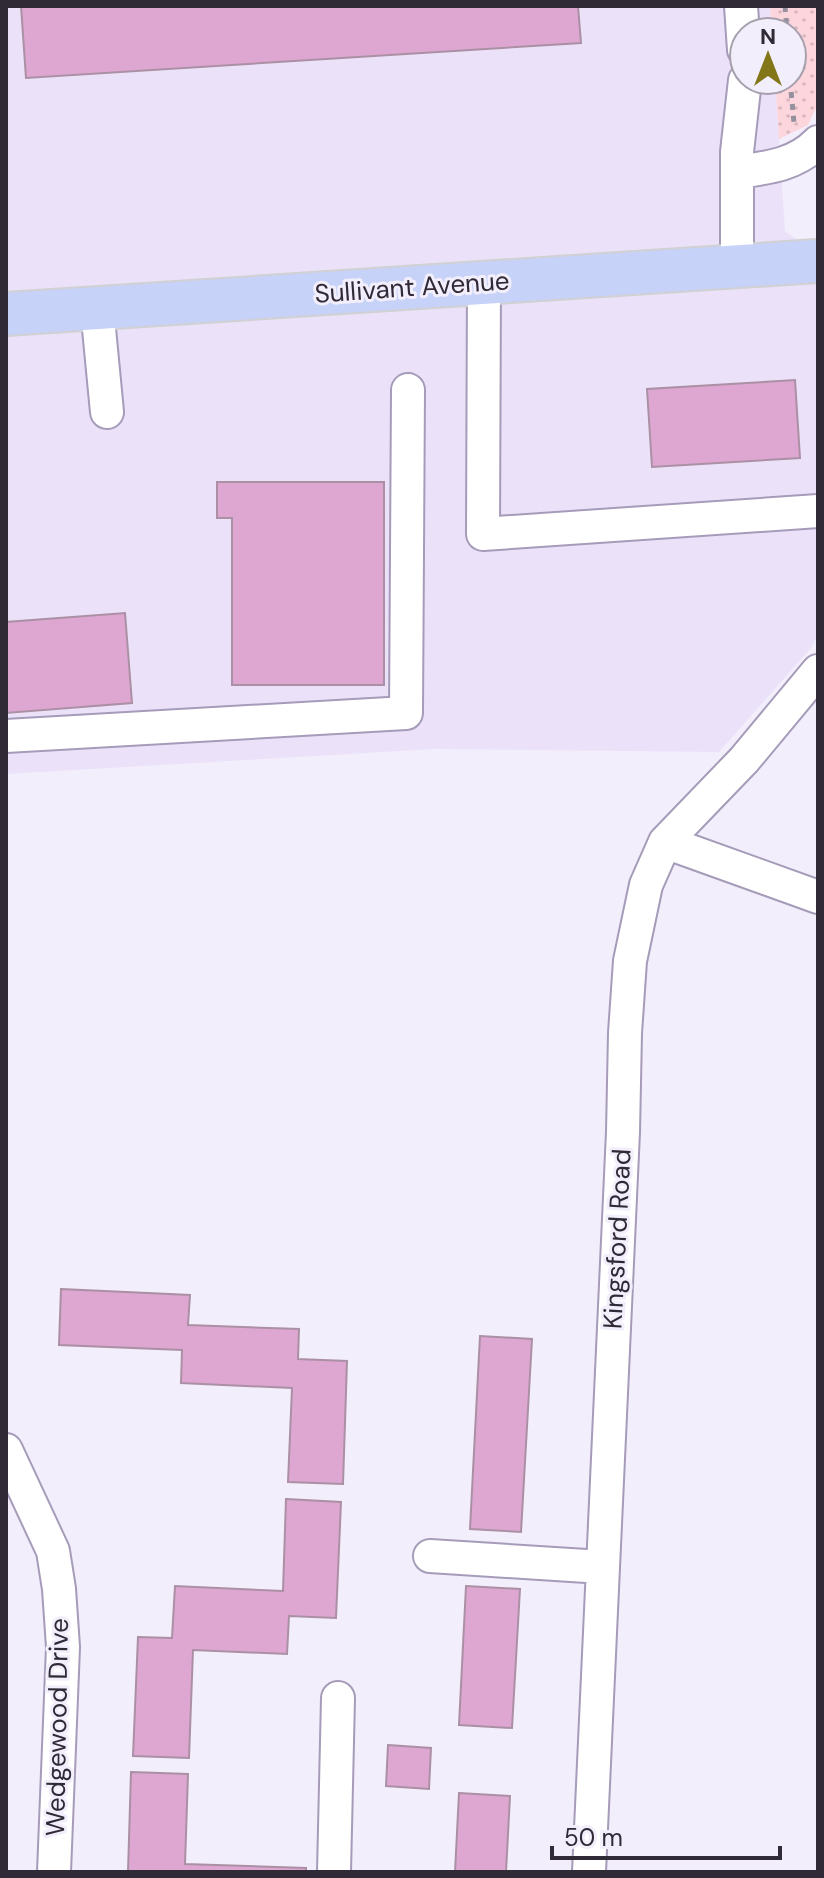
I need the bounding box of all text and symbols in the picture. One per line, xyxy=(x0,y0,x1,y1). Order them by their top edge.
north arrow xyxy=(728,16,808,96)
text: N xyxy=(760,22,776,51)
street label: Sullivant Avenue xyxy=(313,263,511,311)
street label: Kingsford Road xyxy=(595,1148,639,1330)
street label: Wedgewood Drive xyxy=(38,1618,76,1836)
scale bar xyxy=(552,1810,780,1860)
text: 50 m xyxy=(564,1822,623,1853)

